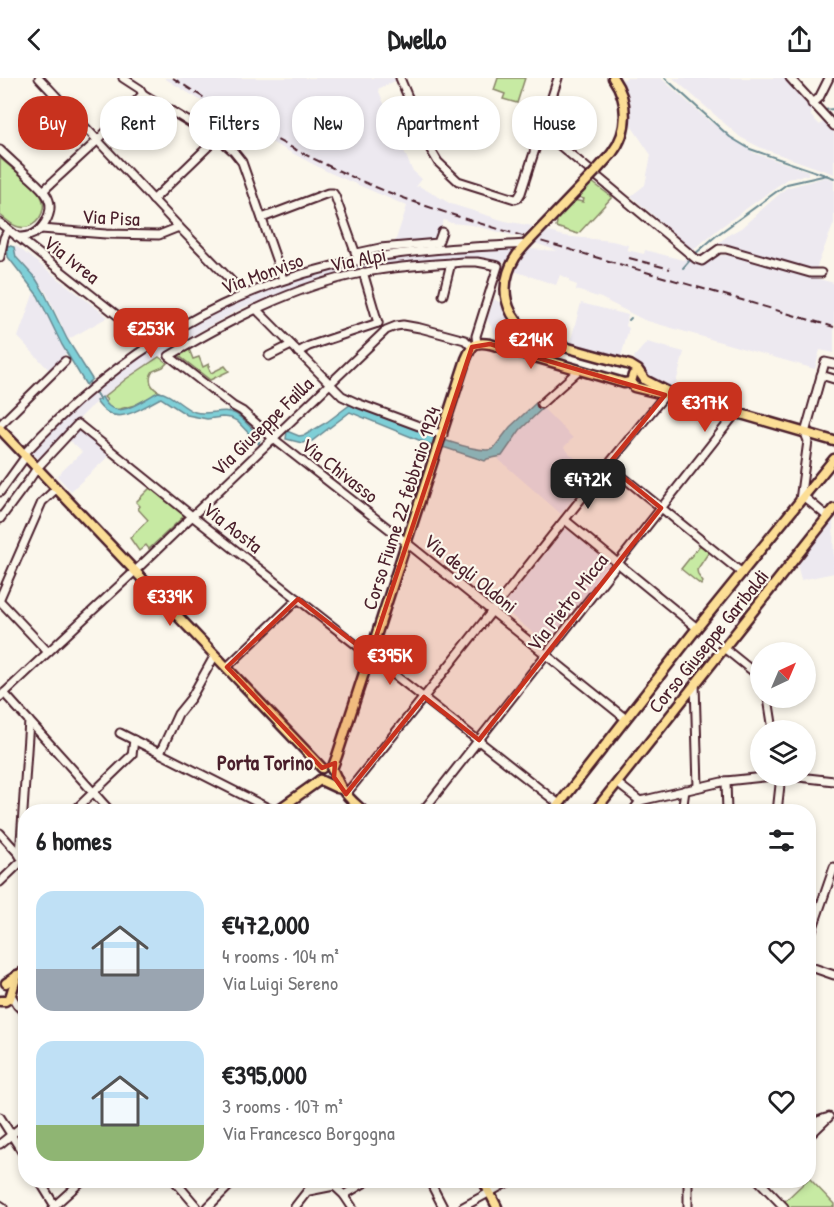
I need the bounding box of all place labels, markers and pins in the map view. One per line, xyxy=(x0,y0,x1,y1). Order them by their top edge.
pin: €253K xyxy=(109,308,193,359)
pin: €214K xyxy=(489,319,573,370)
pin: €317K xyxy=(663,382,747,433)
pin: €472K xyxy=(546,459,630,510)
pin: €339K xyxy=(128,576,212,627)
pin: €395K xyxy=(348,635,432,686)

